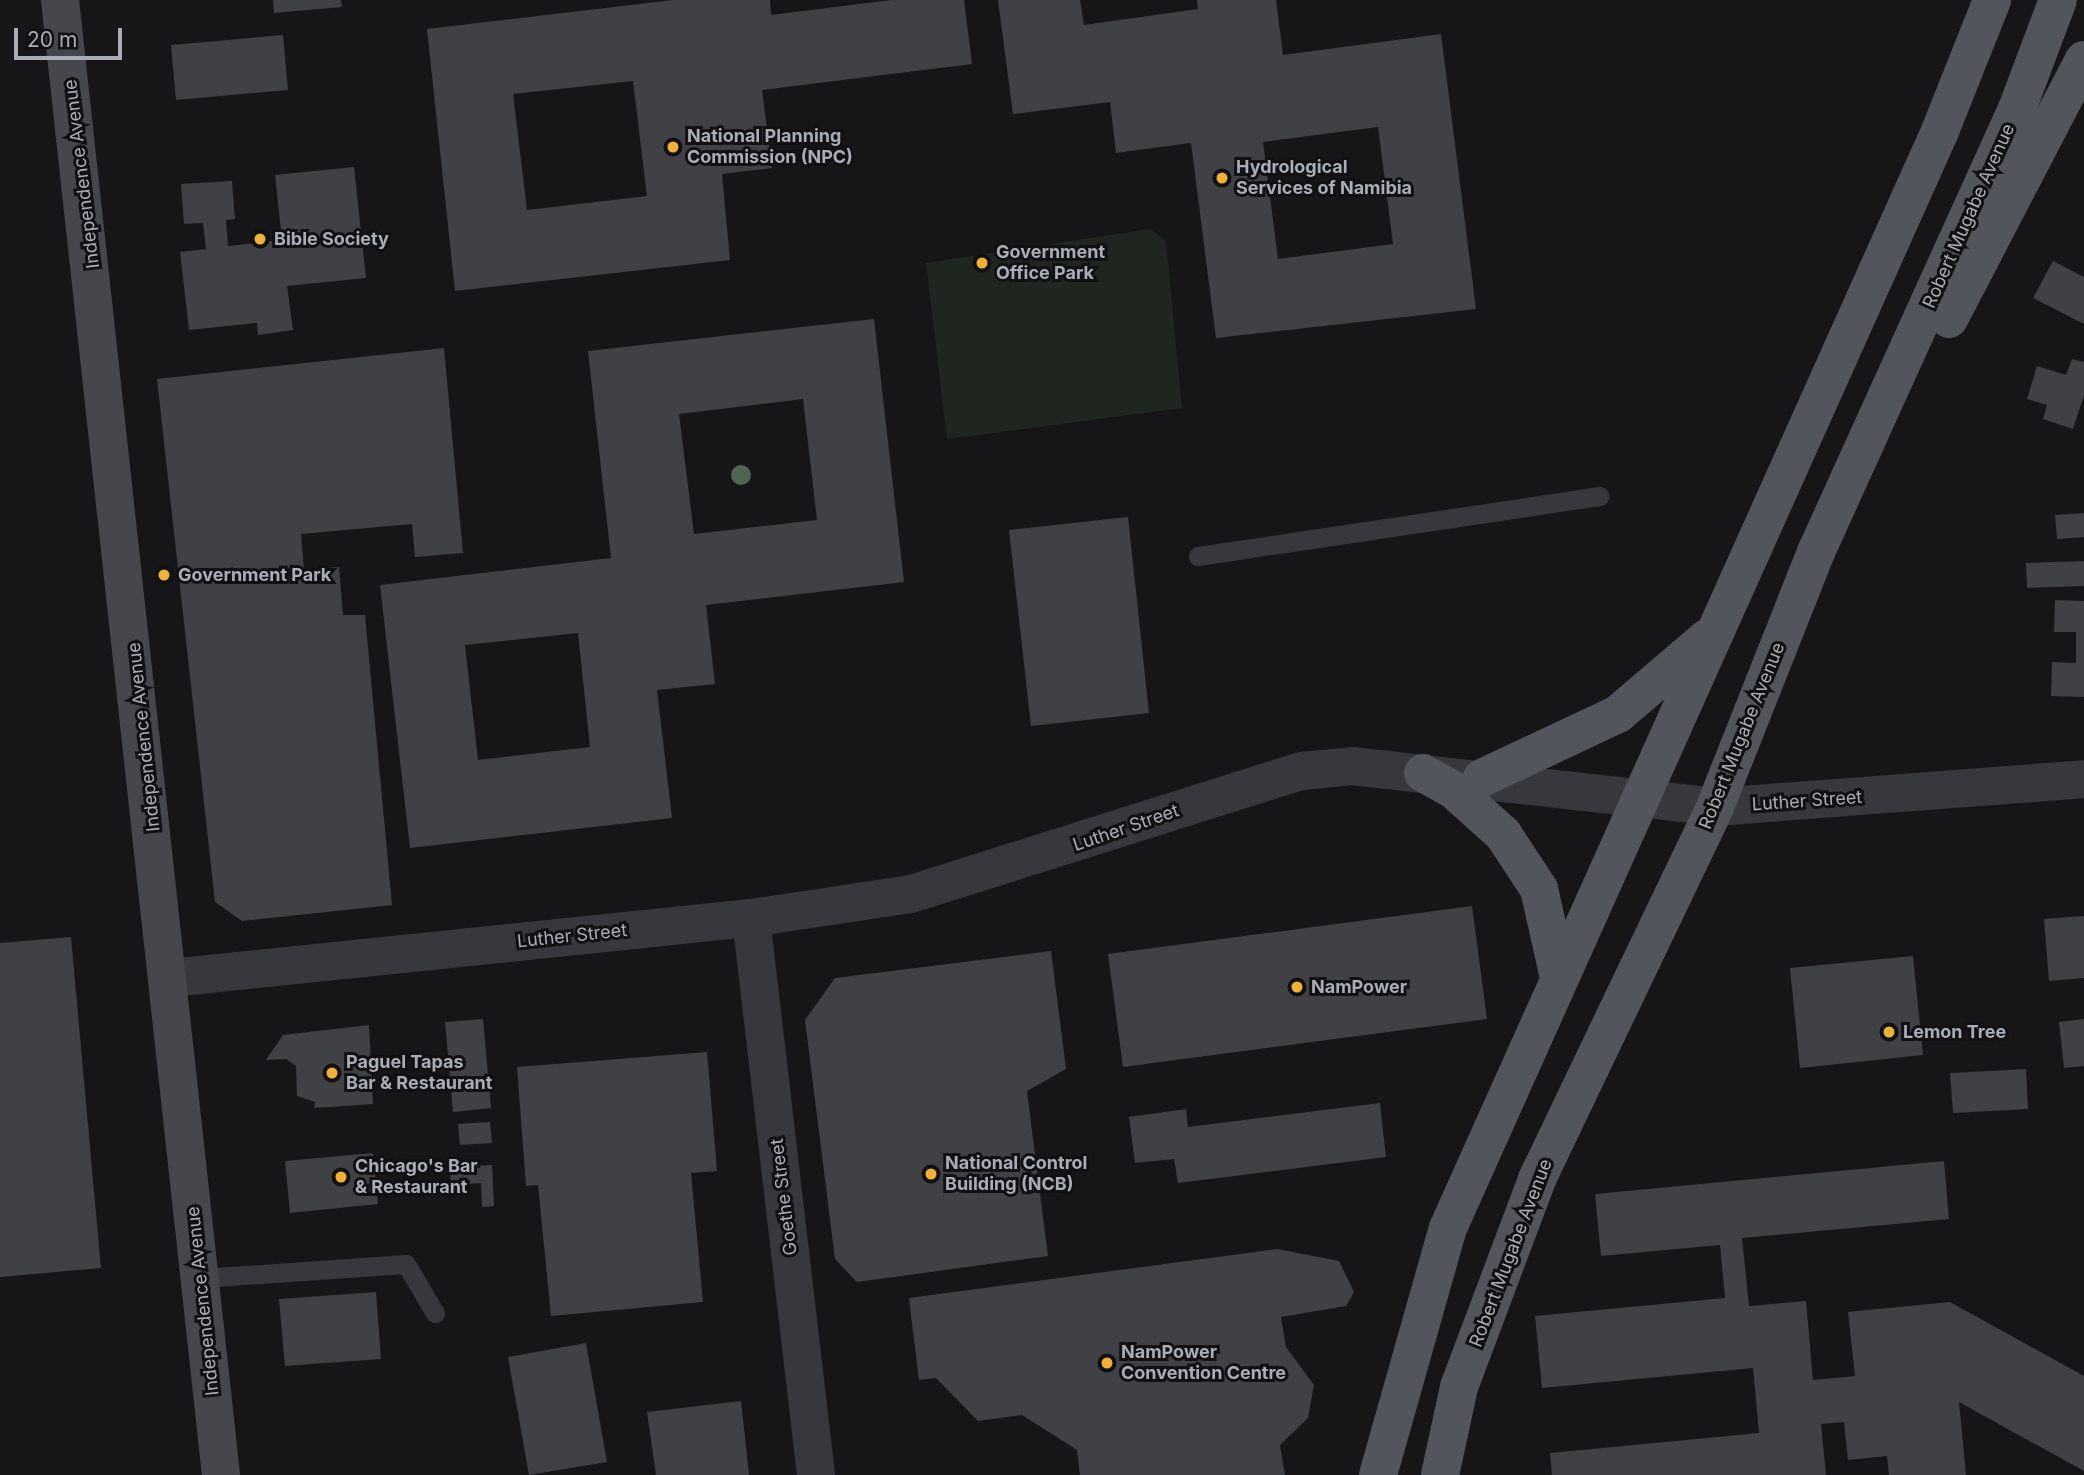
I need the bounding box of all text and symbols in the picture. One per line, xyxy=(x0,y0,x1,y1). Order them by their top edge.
scale bar xyxy=(18,14,126,58)
text: 20 m xyxy=(27,27,77,52)
street label: Independence Avenue xyxy=(60,78,104,270)
street label: Robert Mugabe Avenue xyxy=(1919,120,2019,312)
place label: National Planning Commission (NPC) xyxy=(687,126,853,168)
marker: National Planning Commission (NPC) xyxy=(665,139,681,155)
place label: Hydrological Services of Namibia xyxy=(1236,157,1412,200)
marker: Hydrological Services of Namibia xyxy=(1214,170,1230,186)
place label: Bible Society xyxy=(274,228,389,250)
marker: Bible Society xyxy=(252,231,268,247)
place label: Government Office Park xyxy=(996,242,1105,284)
marker: Government Office Park xyxy=(974,255,990,271)
place label: Government Park xyxy=(178,564,331,586)
marker: Government Park xyxy=(156,567,172,583)
street label: Robert Mugabe Avenue xyxy=(1695,639,1789,833)
street label: Independence Avenue xyxy=(123,641,165,833)
street label: Luther Street xyxy=(1751,786,1863,816)
street label: Luther Street xyxy=(1070,800,1182,856)
street label: Luther Street xyxy=(516,919,628,953)
place label: NamPower xyxy=(1311,976,1407,998)
marker: NamPower xyxy=(1289,979,1305,995)
place label: Lemon Tree xyxy=(1903,1021,2006,1043)
marker: Lemon Tree xyxy=(1881,1024,1897,1040)
place label: Paguel Tapas Bar & Restaurant xyxy=(346,1052,492,1094)
marker: Paguel Tapas Bar & Restaurant xyxy=(324,1065,340,1081)
street label: Goethe Street xyxy=(766,1137,802,1257)
place label: National Control Building (NCB) xyxy=(945,1153,1087,1196)
place label: Chicago's Bar & Restaurant xyxy=(355,1156,478,1198)
street label: Robert Mugabe Avenue xyxy=(1465,1156,1557,1350)
marker: National Control Building (NCB) xyxy=(923,1166,939,1182)
marker: Chicago's Bar & Restaurant xyxy=(333,1169,349,1185)
street label: Independence Avenue xyxy=(182,1205,224,1397)
place label: NamPower Convention Centre xyxy=(1121,1342,1286,1384)
marker: NamPower Convention Centre xyxy=(1099,1355,1115,1371)

